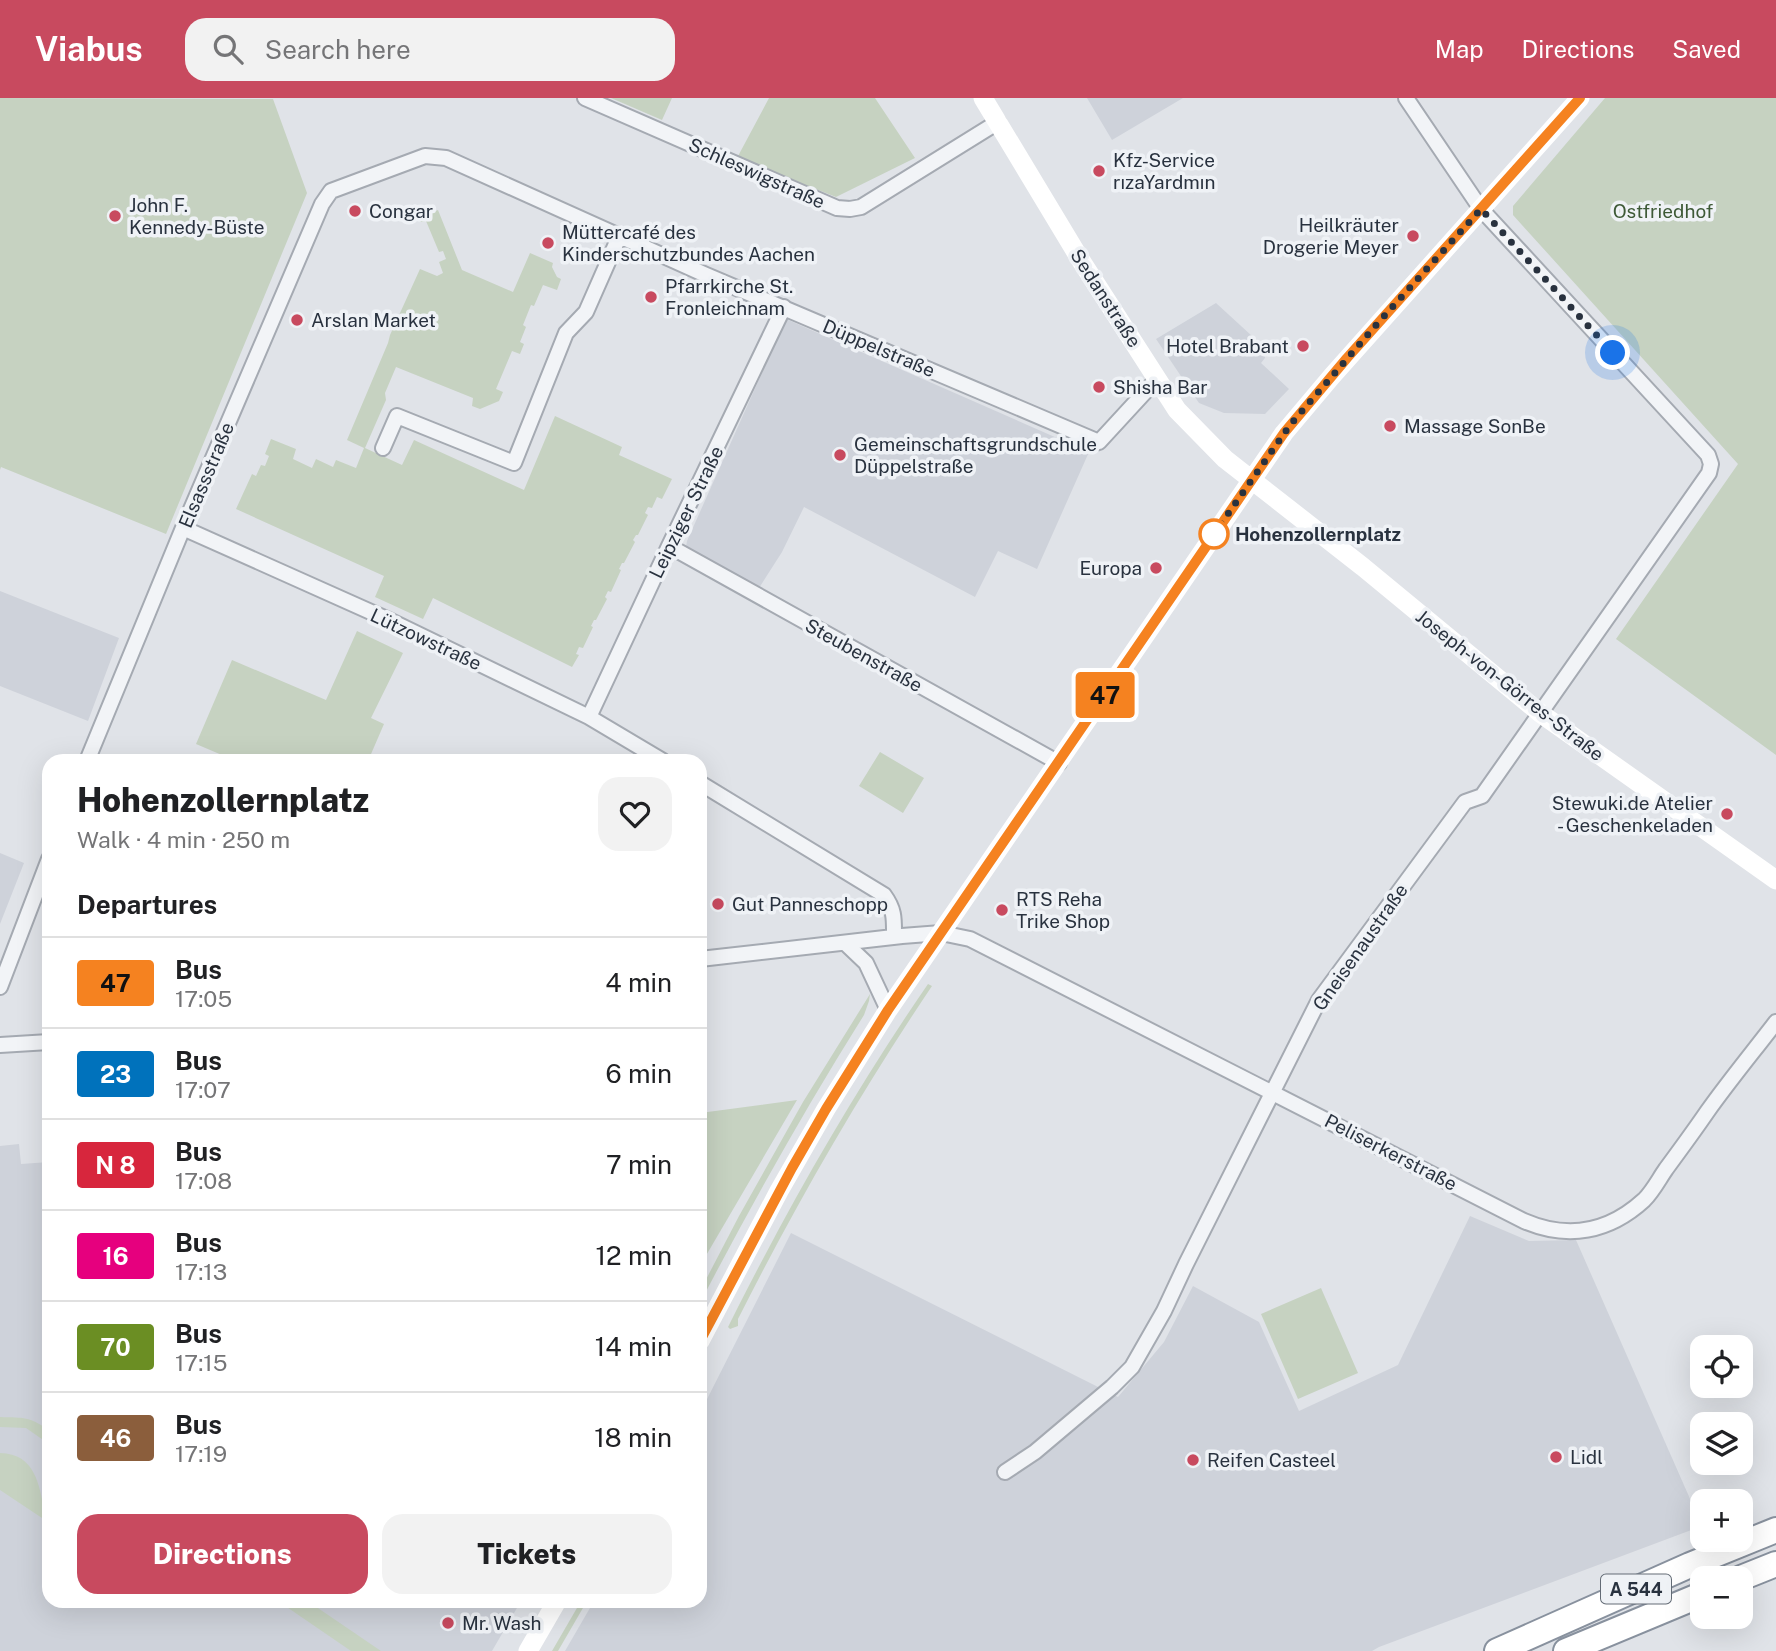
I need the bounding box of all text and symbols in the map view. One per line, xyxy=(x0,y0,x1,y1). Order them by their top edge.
search box xyxy=(185,18,675,81)
text: Viabus xyxy=(35,30,143,68)
icon: search xyxy=(209,30,247,68)
text: Search here xyxy=(265,34,411,65)
text: Map xyxy=(1435,35,1484,63)
text: Directions xyxy=(1522,35,1634,63)
text: Saved xyxy=(1672,35,1741,63)
street label: Schleswigstraße xyxy=(685,133,829,213)
place label: Kfz-Service rızaYardmın xyxy=(1113,149,1215,193)
marker: Kfz-Service rızaYardmın xyxy=(1091,163,1107,179)
place label: John F. Kennedy-Büste xyxy=(129,194,265,238)
place label: Congar xyxy=(369,200,433,222)
park label: Ostfriedhof xyxy=(1613,200,1713,222)
marker: Congar xyxy=(347,203,363,219)
marker: John F. Kennedy-Büste xyxy=(107,208,123,224)
place label: Heilkräuter Drogerie Meyer xyxy=(1263,214,1399,258)
place label: Müttercafé des Kinderschutzbundes Aachen xyxy=(562,221,815,265)
marker: Heilkräuter Drogerie Meyer xyxy=(1405,228,1421,244)
marker: Müttercafé des Kinderschutzbundes Aachen xyxy=(540,235,556,251)
street label: Sedanstraße xyxy=(1066,245,1146,351)
place label: Pfarrkirche St. Fronleichnam xyxy=(665,275,793,319)
marker: Pfarrkirche St. Fronleichnam xyxy=(643,289,659,305)
place label: Arslan Market xyxy=(311,309,436,331)
marker: Arslan Market xyxy=(289,312,305,328)
street label: Düppelstraße xyxy=(820,315,938,381)
place label: Hotel Brabant xyxy=(1166,335,1289,357)
your location xyxy=(1595,335,1630,370)
marker: Hotel Brabant xyxy=(1295,338,1311,354)
place label: Shisha Bar xyxy=(1113,376,1208,398)
marker: Shisha Bar xyxy=(1091,379,1107,395)
place label: Massage SonBe xyxy=(1404,415,1546,437)
marker: Massage SonBe xyxy=(1382,418,1398,434)
street label: Elsassstraße xyxy=(174,419,238,531)
place label: Gemeinschaftsgrundschule Düppelstraße xyxy=(854,433,1097,477)
street label: Leipziger Straße xyxy=(644,442,728,582)
marker: Gemeinschaftsgrundschule Düppelstraße xyxy=(832,447,848,463)
marker: Hohenzollernplatz xyxy=(1199,519,1229,549)
place label: Hohenzollernplatz xyxy=(1235,523,1401,545)
place label: Europa xyxy=(1079,557,1142,579)
marker: Europa xyxy=(1148,560,1164,576)
street label: Lützowstraße xyxy=(367,604,485,674)
street label: Joseph-von-Görres-Straße xyxy=(1412,605,1608,765)
street label: Steubenstraße xyxy=(802,614,926,696)
line badge: 47 xyxy=(1074,672,1136,718)
text: 47 xyxy=(1090,681,1120,709)
button: heart xyxy=(598,777,672,851)
text: Hohenzollernplatz xyxy=(77,781,369,819)
place label: Stewuki.de Atelier - Geschenkeladen xyxy=(1552,792,1713,836)
marker: Stewuki.de Atelier - Geschenkeladen xyxy=(1719,806,1735,822)
text: Walk · 4 min · 250 m xyxy=(77,826,290,853)
street label: Gneisenaustraße xyxy=(1308,879,1412,1015)
place label: RTS Reha Trike Shop xyxy=(1016,888,1110,932)
text: Departures xyxy=(77,889,217,920)
place label: Gut Panneschopp xyxy=(732,893,888,915)
marker: Gut Panneschopp xyxy=(710,896,726,912)
marker: RTS Reha Trike Shop xyxy=(994,902,1010,918)
text: Bus xyxy=(175,954,222,985)
text: 4 min xyxy=(605,967,672,998)
text: 47 xyxy=(100,969,131,997)
text: 17:05 xyxy=(175,985,232,1012)
text: Bus xyxy=(175,1045,222,1076)
text: 6 min xyxy=(605,1058,672,1089)
text: 23 xyxy=(100,1060,131,1088)
text: 17:07 xyxy=(175,1076,231,1103)
street label: Peliserkerstraße xyxy=(1321,1109,1461,1195)
text: Bus xyxy=(175,1136,222,1167)
text: 7 min xyxy=(606,1149,672,1180)
text: N 8 xyxy=(95,1151,136,1179)
text: 17:08 xyxy=(175,1167,232,1194)
text: Bus xyxy=(175,1227,222,1258)
text: 12 min xyxy=(596,1240,672,1271)
text: 16 xyxy=(102,1242,129,1270)
text: 17:13 xyxy=(175,1258,227,1285)
text: Bus xyxy=(175,1318,222,1349)
text: 14 min xyxy=(595,1331,672,1362)
text: 70 xyxy=(100,1333,131,1361)
map controls xyxy=(1690,1335,1753,1629)
button: locate xyxy=(1690,1335,1753,1398)
text: 17:15 xyxy=(175,1349,227,1376)
text: Bus xyxy=(175,1409,222,1440)
button: layers xyxy=(1690,1412,1753,1475)
text: 18 min xyxy=(594,1422,672,1453)
text: 46 xyxy=(100,1424,131,1452)
text: 17:19 xyxy=(175,1440,227,1467)
place label: Lidl xyxy=(1570,1446,1603,1468)
place label: Reifen Casteel xyxy=(1207,1449,1336,1471)
marker: Lidl xyxy=(1548,1449,1564,1465)
marker: Reifen Casteel xyxy=(1185,1452,1201,1468)
button: + xyxy=(1690,1489,1753,1552)
button: Directions xyxy=(77,1514,368,1594)
button: Tickets xyxy=(382,1514,672,1594)
button: − xyxy=(1690,1566,1753,1629)
road number: A 544 xyxy=(1601,1574,1671,1604)
place label: Mr. Wash xyxy=(462,1612,541,1634)
marker: Mr. Wash xyxy=(440,1615,456,1631)

